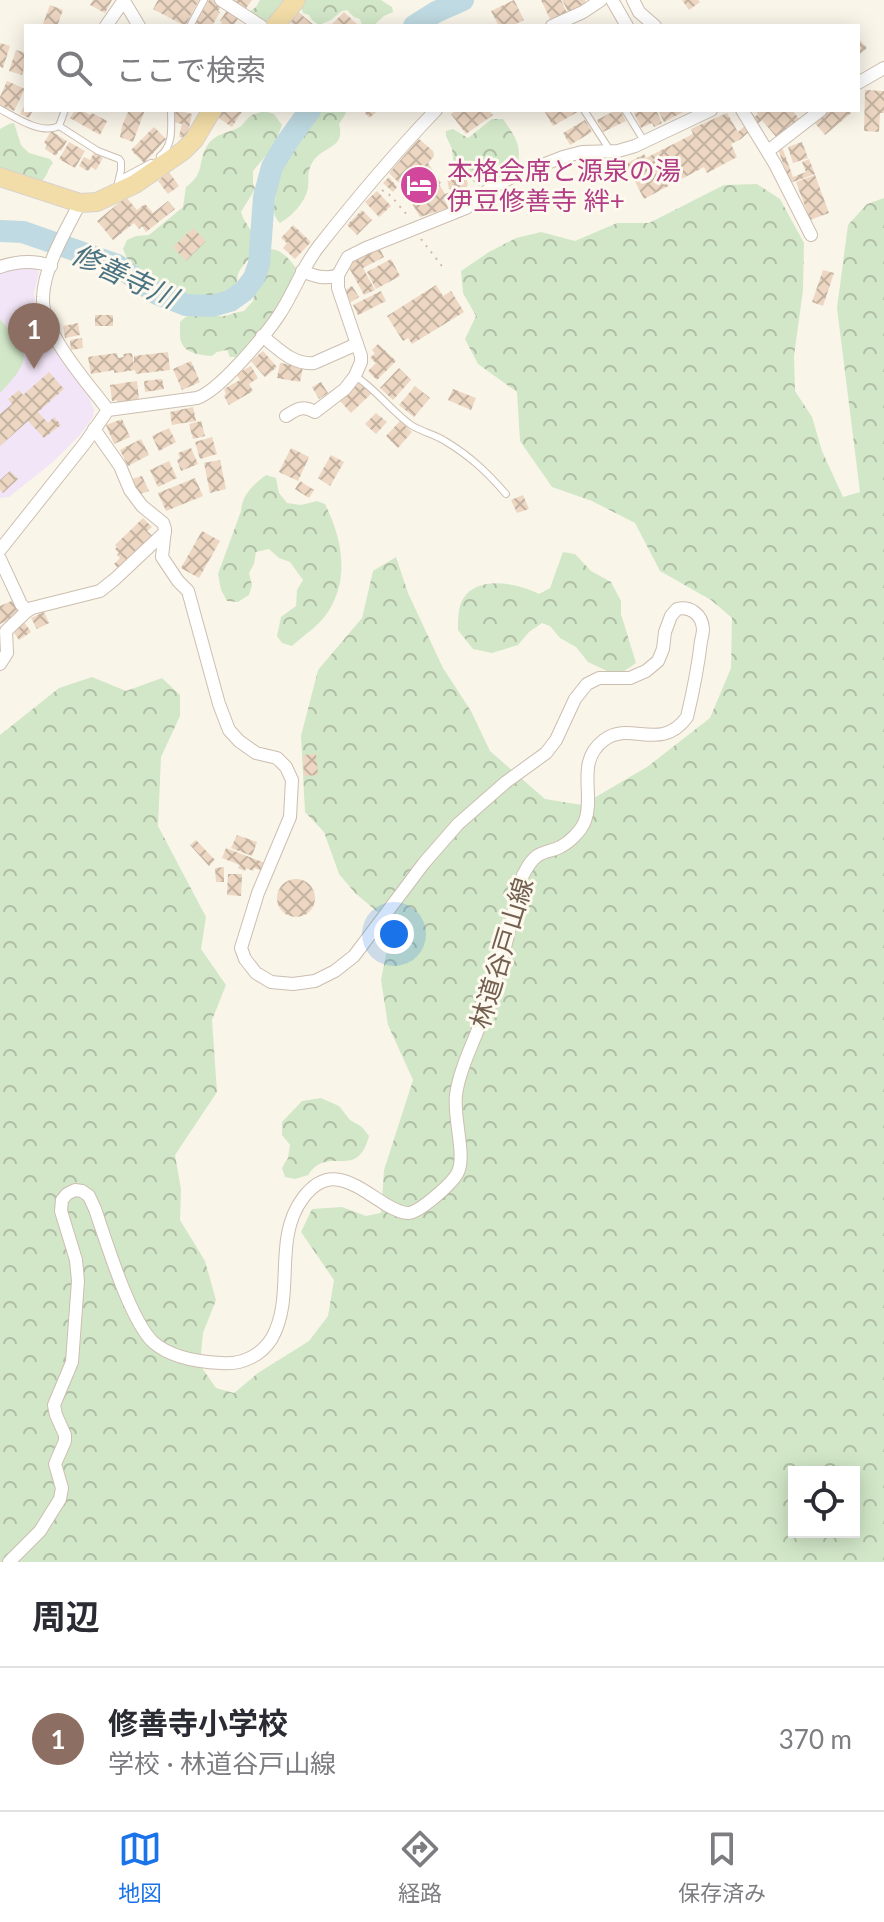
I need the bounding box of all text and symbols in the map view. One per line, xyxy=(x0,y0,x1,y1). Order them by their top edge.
search box xyxy=(24,24,860,112)
icon: search xyxy=(52,46,96,90)
text: ここで検索 xyxy=(116,51,266,87)
place label: 本格会席と源泉の湯 伊豆修善寺 絆+ xyxy=(447,154,681,216)
hotel icon: 本格会席と源泉の湯 伊豆修善寺 絆+ xyxy=(398,164,440,206)
water label: 修善寺川 xyxy=(67,236,186,315)
pin: 1 xyxy=(8,303,60,369)
street label: 林道谷戸山線 xyxy=(463,874,539,1032)
your location xyxy=(374,914,414,954)
map controls xyxy=(788,1466,860,1538)
button: locate xyxy=(788,1466,860,1538)
text: 周辺 xyxy=(32,1595,100,1636)
text: 修善寺小学校 xyxy=(108,1704,288,1740)
text: 1 xyxy=(50,1723,66,1755)
text: 370 m xyxy=(779,1723,852,1755)
text: 学校 · 林道谷戸山線 xyxy=(108,1747,336,1779)
tab: 地図 xyxy=(118,1827,162,1907)
tab: 経路 xyxy=(398,1827,442,1907)
tab: 保存済み xyxy=(678,1827,766,1907)

